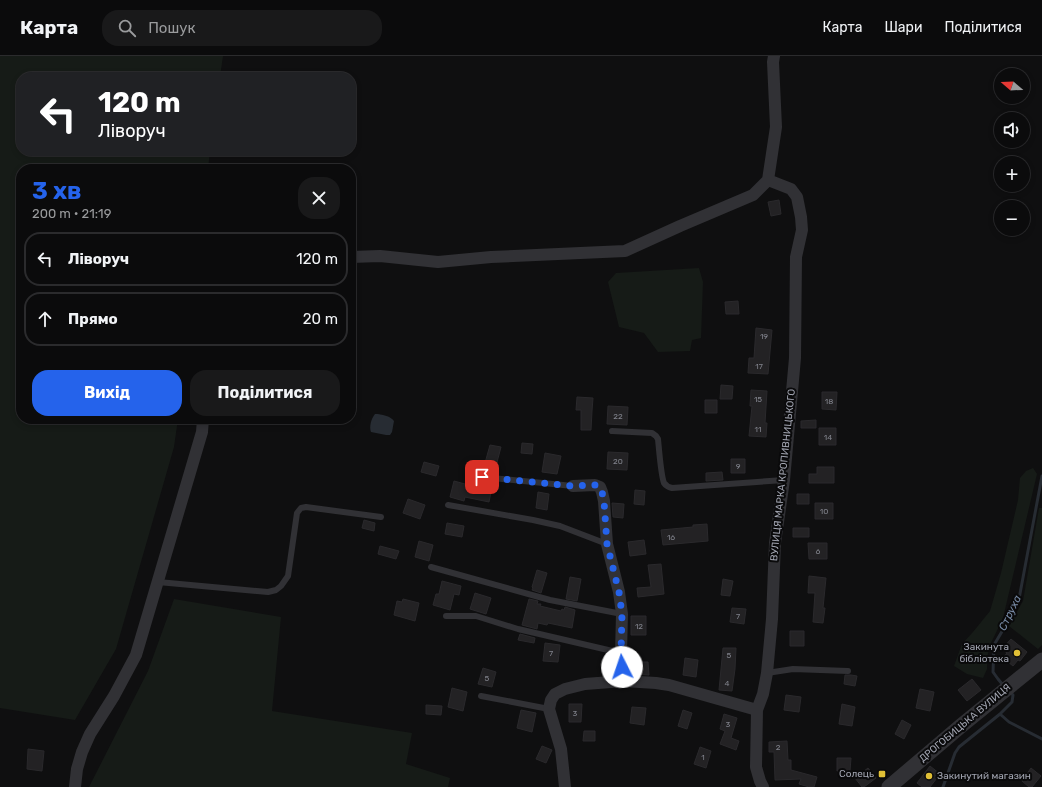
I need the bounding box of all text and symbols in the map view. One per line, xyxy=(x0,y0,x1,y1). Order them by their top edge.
search box xyxy=(102,10,382,46)
text: Карта xyxy=(20,16,78,39)
icon: search xyxy=(116,17,138,39)
text: Пошук xyxy=(148,19,196,37)
text: Карта xyxy=(823,19,862,36)
text: Шари xyxy=(884,19,922,36)
text: Поділитися xyxy=(944,19,1022,36)
north arrow xyxy=(994,68,1030,104)
map controls xyxy=(994,68,1030,236)
text: 120 m xyxy=(98,86,181,119)
icon: left xyxy=(32,88,84,140)
button: sound xyxy=(994,112,1030,148)
text: Ліворуч xyxy=(98,120,166,142)
button: + xyxy=(994,156,1030,192)
text: 3 хв xyxy=(32,177,82,205)
button: close xyxy=(298,177,340,219)
button: − xyxy=(994,200,1030,236)
text: 200 m · 21:19 xyxy=(32,206,111,221)
icon: left xyxy=(34,248,56,270)
text: Ліворуч xyxy=(68,250,129,268)
text: 120 m xyxy=(296,250,338,268)
icon: ahead xyxy=(34,308,56,330)
text: Прямо xyxy=(68,310,118,328)
text: 20 m xyxy=(303,310,338,328)
house number: 19 xyxy=(760,332,768,341)
house number: 17 xyxy=(755,362,763,371)
button: Вихід xyxy=(32,370,182,416)
button: Поділитися xyxy=(190,370,340,416)
street label: ВУЛИЦЯ МАРКА КРОПИВНИЦЬКОГО xyxy=(768,388,798,562)
house number: 15 xyxy=(754,395,762,404)
house number: 18 xyxy=(825,397,833,406)
house number: 22 xyxy=(613,412,623,421)
house number: 11 xyxy=(755,425,761,434)
house number: 14 xyxy=(824,433,832,442)
house number: 20 xyxy=(613,457,623,466)
pin xyxy=(465,460,499,494)
house number: 9 xyxy=(736,462,741,471)
icon: arrive xyxy=(471,466,493,488)
house number: 10 xyxy=(820,507,828,516)
house number: 16 xyxy=(667,533,675,542)
house number: 6 xyxy=(816,547,821,556)
water label: Струха xyxy=(996,593,1024,633)
house number: 7 xyxy=(736,612,740,621)
house number: 12 xyxy=(635,622,643,631)
place label: Закинута бібліотека xyxy=(959,641,1009,665)
position arrow xyxy=(601,646,643,688)
marker: Закинута бібліотека xyxy=(1012,648,1022,658)
house number: 7 xyxy=(549,649,553,658)
house number: 5 xyxy=(727,651,732,660)
house number: 5 xyxy=(485,674,490,683)
house number: 4 xyxy=(725,679,730,688)
street label: ДРОГОБИЦЬКА ВУЛИЦЯ xyxy=(917,681,1013,765)
house number: 3 xyxy=(573,709,578,718)
house number: 3 xyxy=(726,720,731,729)
house number: 2 xyxy=(776,743,781,752)
house number: 1 xyxy=(701,753,705,762)
place label: Солець xyxy=(839,768,874,780)
marker: Солець xyxy=(877,769,887,779)
place label: Закинутий магазин xyxy=(937,770,1031,782)
marker: Закинутий магазин xyxy=(924,771,934,781)

